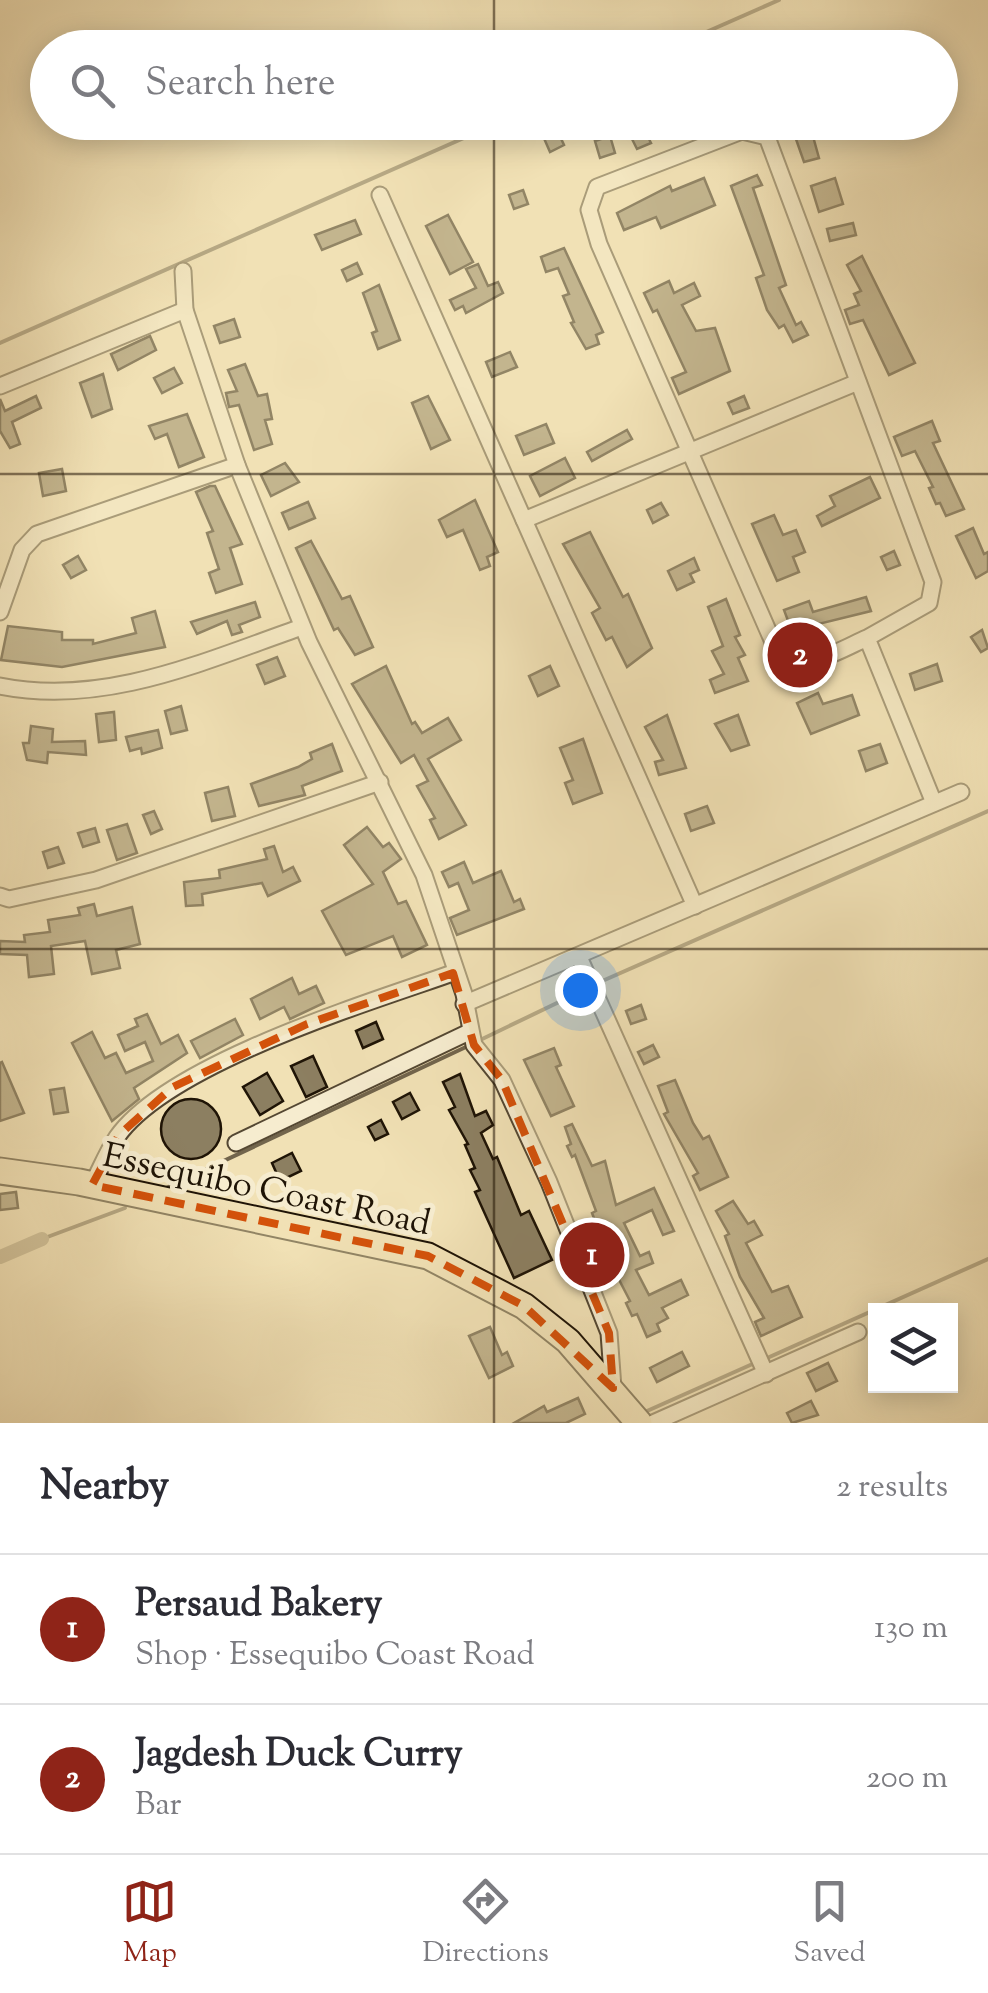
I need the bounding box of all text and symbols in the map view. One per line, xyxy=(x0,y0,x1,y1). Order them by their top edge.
search box xyxy=(30,30,958,140)
icon: search xyxy=(65,58,120,113)
text: Search here xyxy=(145,58,336,112)
pin: 2 xyxy=(768,618,832,692)
your location xyxy=(555,965,606,1016)
street label: Essequibo Coast Road xyxy=(98,1132,435,1251)
pin: 1 xyxy=(560,1218,624,1292)
map controls xyxy=(868,1303,958,1393)
button: layers xyxy=(868,1303,958,1393)
text: Nearby xyxy=(40,1458,169,1518)
text: 2 results xyxy=(836,1465,948,1511)
text: Persaud Bakery xyxy=(135,1579,382,1633)
text: 1 xyxy=(67,1606,78,1652)
text: 130 m xyxy=(874,1606,948,1652)
text: Shop · Essequibo Coast Road xyxy=(135,1633,535,1679)
text: Jagdesh Duck Curry xyxy=(135,1729,463,1783)
text: 2 xyxy=(65,1756,80,1802)
text: 200 m xyxy=(866,1756,948,1802)
text: Bar xyxy=(135,1783,181,1829)
tab: Map xyxy=(122,1874,177,1974)
tab: Directions xyxy=(422,1874,549,1974)
tab: Saved xyxy=(794,1874,866,1974)

